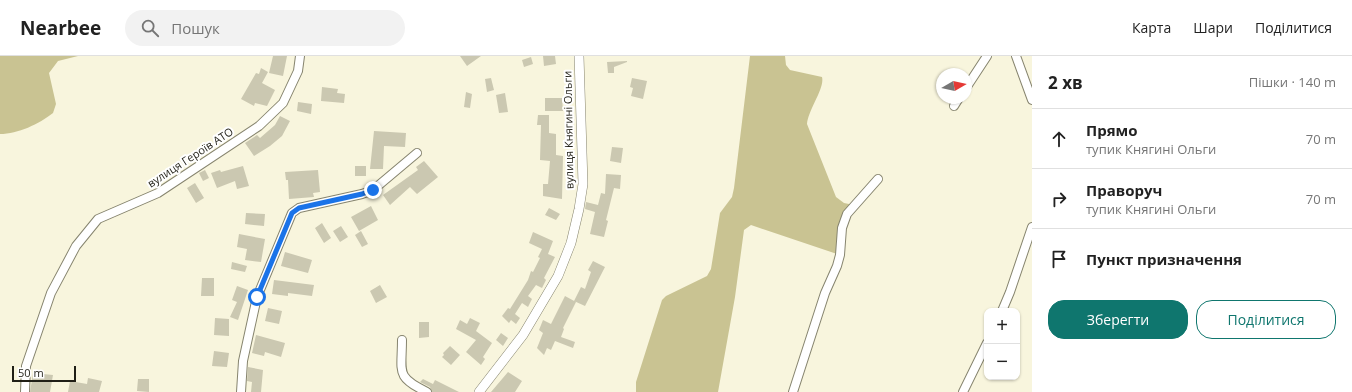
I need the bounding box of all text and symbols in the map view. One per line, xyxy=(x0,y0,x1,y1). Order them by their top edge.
search box xyxy=(125,10,405,46)
text: Nearbee xyxy=(20,15,101,41)
icon: search xyxy=(139,17,161,39)
text: Пошук xyxy=(171,18,220,38)
text: Карта xyxy=(1132,18,1171,37)
text: Шари xyxy=(1193,18,1233,37)
text: Поділитися xyxy=(1255,18,1332,37)
north arrow xyxy=(936,68,972,104)
street label: вулиця Княгині Ольги xyxy=(559,71,577,189)
text: 2 хв xyxy=(1048,71,1083,94)
text: Пішки · 140 m xyxy=(1249,73,1336,91)
text: Прямо xyxy=(1086,120,1138,140)
street label: вулиця Героїв АТО xyxy=(144,124,236,190)
icon: ahead xyxy=(1048,128,1070,150)
text: 70 m xyxy=(1306,130,1336,148)
text: тупик Княгині Ольги xyxy=(1086,140,1216,158)
text: Праворуч xyxy=(1086,180,1162,200)
route end xyxy=(364,181,382,199)
icon: right xyxy=(1048,188,1070,210)
text: 70 m xyxy=(1306,190,1336,208)
text: тупик Княгині Ольги xyxy=(1086,200,1216,218)
icon: arrive xyxy=(1048,248,1070,270)
text: Пункт призначення xyxy=(1086,249,1242,269)
route start xyxy=(248,288,266,306)
button: Зберегти xyxy=(1048,300,1188,339)
button: Поділитися xyxy=(1196,300,1336,339)
map controls xyxy=(984,308,1020,380)
button: + xyxy=(984,308,1020,344)
button: − xyxy=(984,344,1020,380)
scale bar xyxy=(12,364,76,383)
text: 50 m xyxy=(18,365,44,380)

